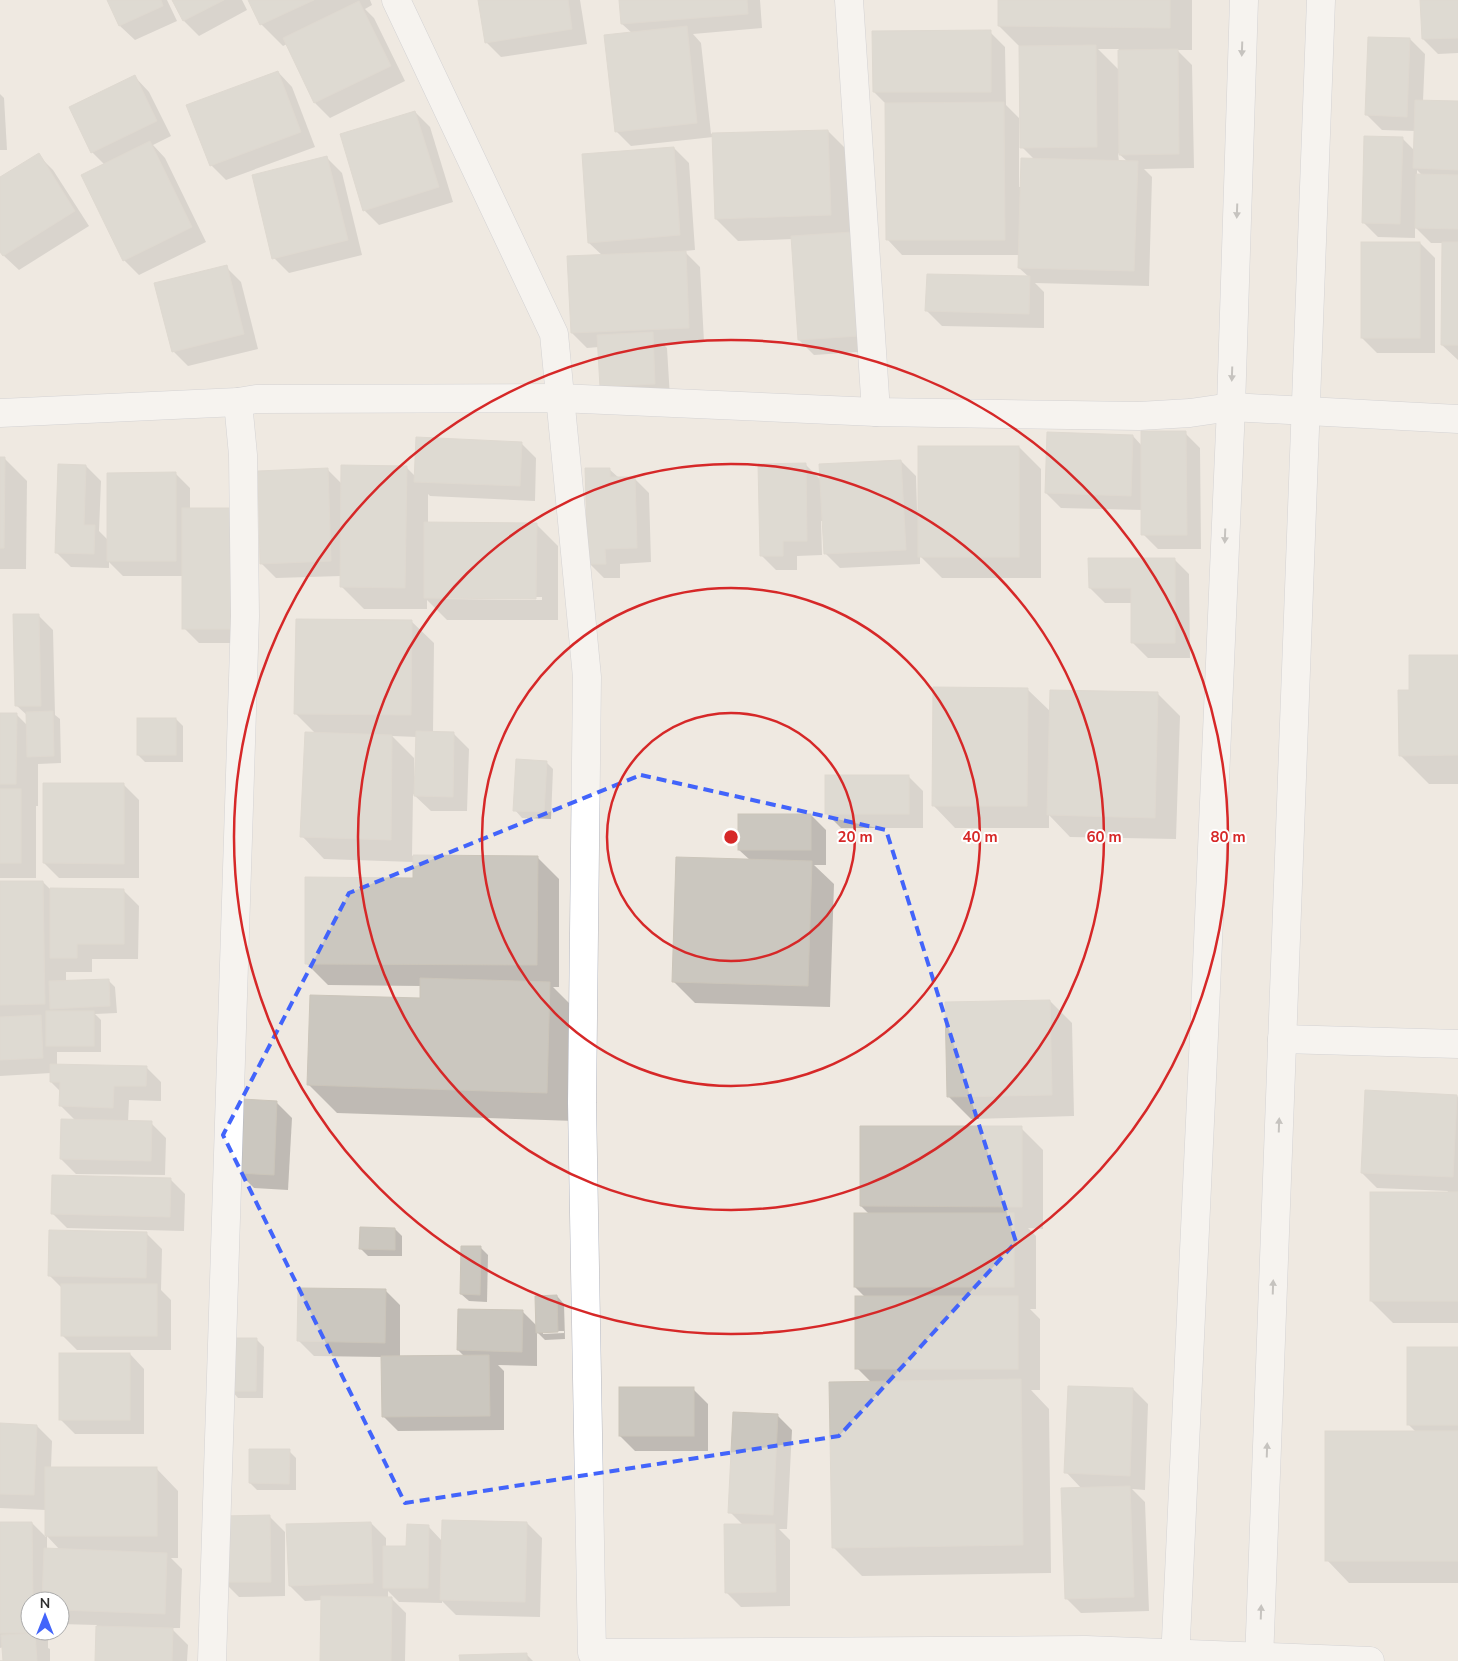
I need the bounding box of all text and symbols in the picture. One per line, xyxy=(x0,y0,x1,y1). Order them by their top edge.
one-way arrow xyxy=(1238,41,1246,57)
one-way arrow xyxy=(1233,203,1241,219)
one-way arrow xyxy=(1227,366,1235,382)
one-way arrow xyxy=(1221,528,1229,544)
text: 20 m xyxy=(837,827,873,847)
text: 40 m xyxy=(962,827,998,847)
text: 60 m xyxy=(1086,827,1122,847)
text: 80 m xyxy=(1210,827,1246,847)
centre of rings xyxy=(722,828,740,846)
one-way arrow xyxy=(1275,1117,1283,1133)
one-way arrow xyxy=(1269,1279,1277,1295)
one-way arrow xyxy=(1263,1442,1271,1458)
north arrow xyxy=(20,1591,70,1641)
text: N xyxy=(40,1594,50,1613)
one-way arrow xyxy=(1257,1604,1265,1620)

